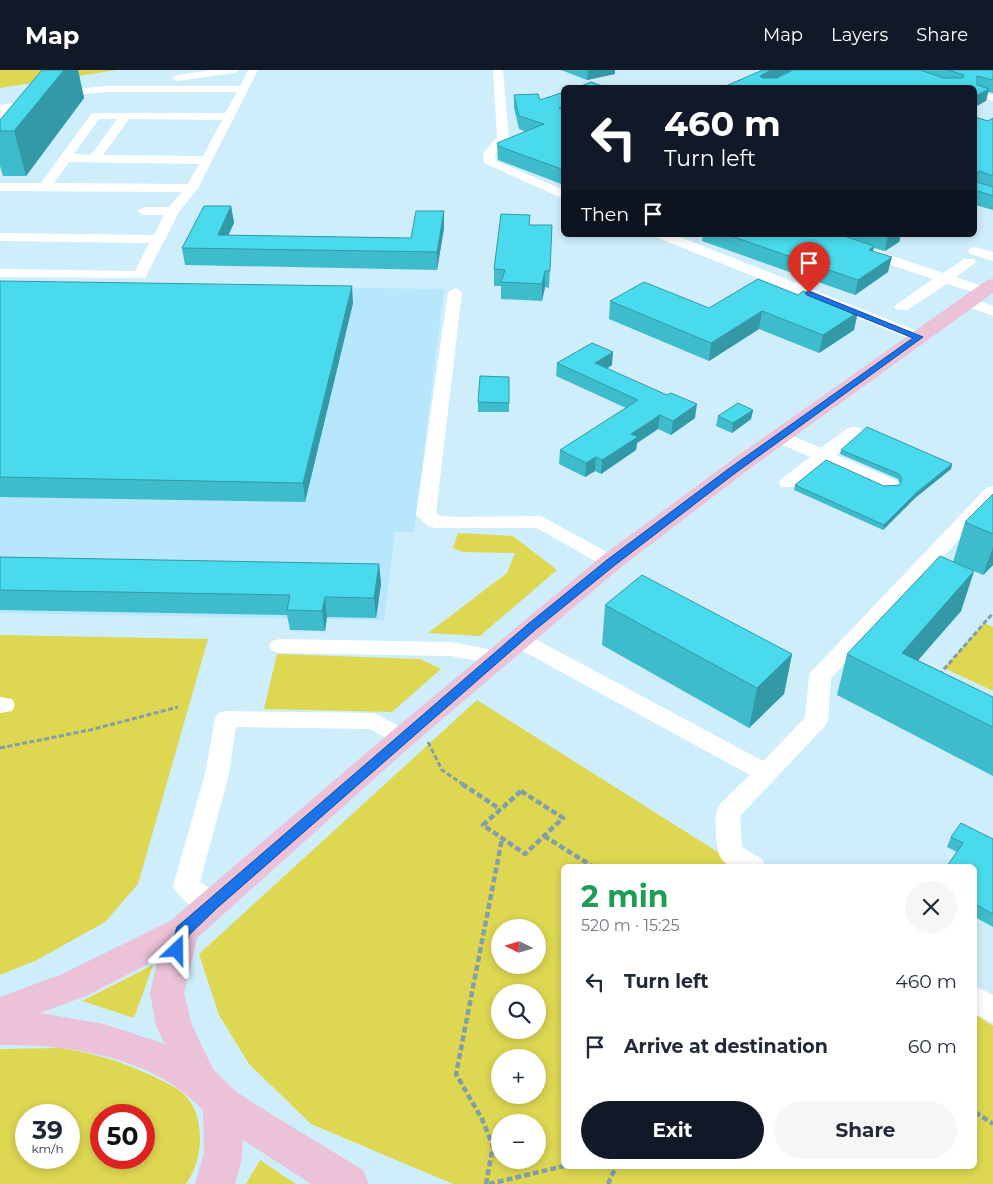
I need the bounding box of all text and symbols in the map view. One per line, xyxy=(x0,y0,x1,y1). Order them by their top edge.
text: Map xyxy=(25,21,79,50)
text: Map xyxy=(763,24,803,46)
text: Layers xyxy=(831,24,888,46)
text: Share xyxy=(916,24,968,46)
text: 460 m xyxy=(664,102,781,145)
icon: left xyxy=(581,105,646,170)
text: Turn left xyxy=(664,145,756,172)
icon: arrive xyxy=(639,200,667,228)
text: Then xyxy=(581,203,629,226)
pin xyxy=(788,242,830,293)
icon: arrive xyxy=(795,249,823,277)
text: 2 min xyxy=(581,878,668,915)
button: close xyxy=(905,881,957,933)
text: 520 m · 15:25 xyxy=(581,916,680,935)
north arrow xyxy=(491,919,546,974)
map controls xyxy=(491,919,546,1169)
position arrow xyxy=(150,923,202,975)
icon: left xyxy=(581,968,609,996)
text: Turn left xyxy=(624,970,709,993)
text: 460 m xyxy=(895,970,957,993)
button: search xyxy=(491,984,546,1039)
icon: arrive xyxy=(581,1033,609,1061)
text: Arrive at destination xyxy=(624,1035,828,1058)
text: 60 m xyxy=(908,1035,957,1058)
button: + xyxy=(491,1049,546,1104)
button: Exit xyxy=(581,1101,764,1159)
button: Share xyxy=(774,1101,957,1159)
speed limit sign: 50 xyxy=(90,1104,155,1169)
button: − xyxy=(491,1114,546,1169)
text: 39 xyxy=(32,1115,63,1145)
text: km/h xyxy=(31,1141,64,1156)

